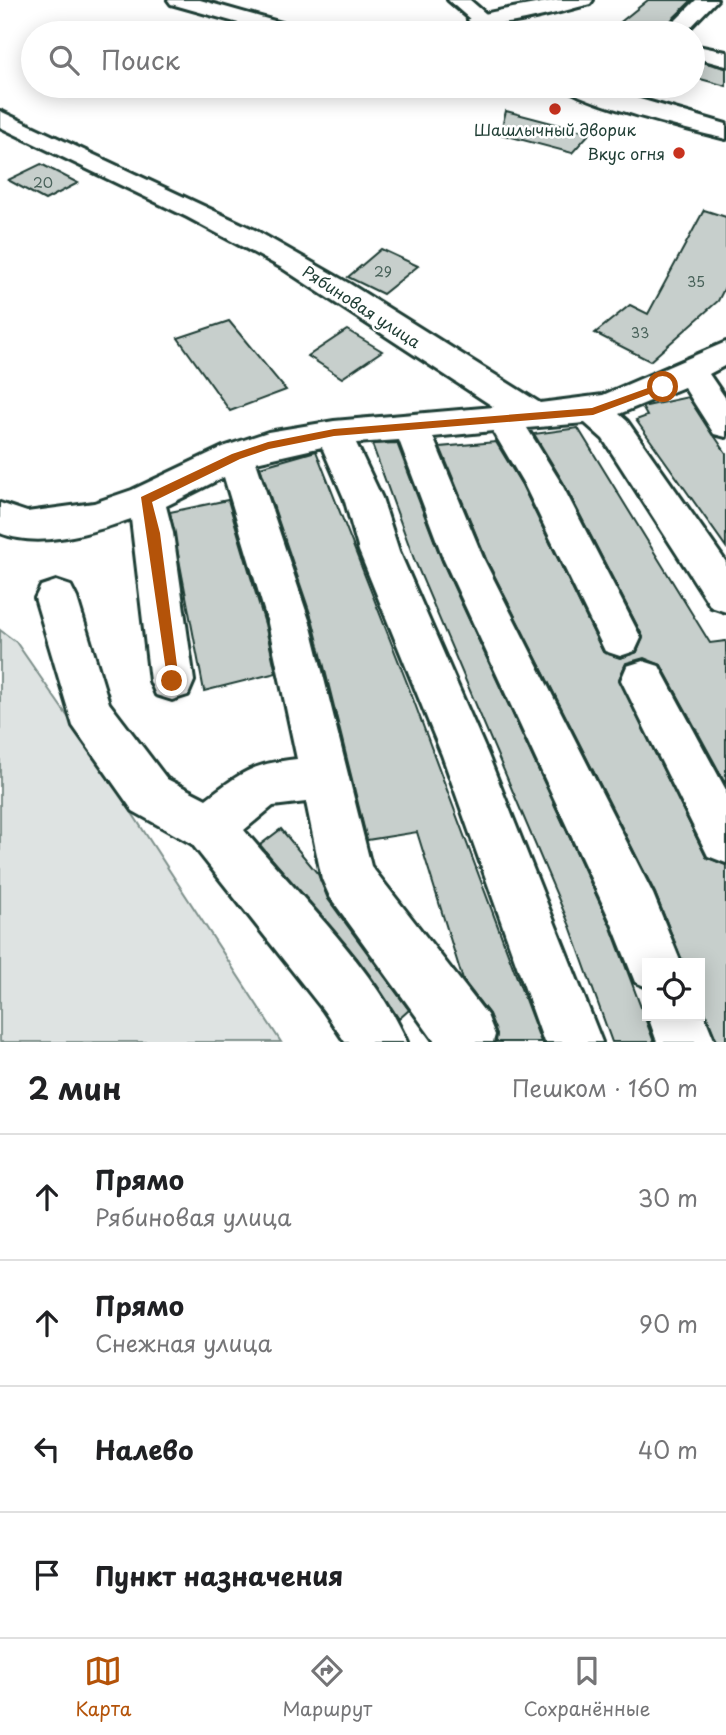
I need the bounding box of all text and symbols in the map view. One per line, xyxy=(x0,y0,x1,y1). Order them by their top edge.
search box xyxy=(21,21,705,98)
text: Поиск xyxy=(101,40,180,79)
icon: search xyxy=(45,41,83,79)
marker: Шашлычный дворик xyxy=(547,101,563,117)
place label: Шашлычный дворик xyxy=(474,117,636,141)
place label: Вкус огня xyxy=(587,141,665,165)
marker: Вкус огня xyxy=(671,145,687,161)
house number: 20 xyxy=(33,172,53,193)
street label: Рябиновая улица xyxy=(298,259,426,353)
house number: 29 xyxy=(374,261,392,282)
house number: 35 xyxy=(687,271,705,292)
house number: 33 xyxy=(631,322,649,343)
route start xyxy=(647,371,678,402)
route end xyxy=(156,665,187,696)
map controls xyxy=(642,958,705,1021)
button: locate xyxy=(642,958,705,1021)
text: 2 мин xyxy=(28,1065,122,1110)
text: Пешком · 160 m xyxy=(512,1070,698,1105)
text: Прямо xyxy=(95,1160,184,1199)
icon: ahead xyxy=(28,1178,66,1216)
text: 30 m xyxy=(637,1180,698,1215)
text: Рябиновая улица xyxy=(95,1199,291,1234)
text: Прямо xyxy=(95,1286,184,1325)
icon: ahead xyxy=(28,1304,66,1342)
text: 90 m xyxy=(639,1306,698,1341)
text: Снежная улица xyxy=(95,1325,272,1360)
icon: left xyxy=(28,1430,66,1468)
text: Налево xyxy=(95,1430,193,1469)
text: 40 m xyxy=(638,1432,698,1467)
icon: arrive xyxy=(28,1556,66,1594)
text: Пункт назначения xyxy=(95,1556,343,1595)
tab: Карта xyxy=(76,1652,131,1722)
tab: Маршрут xyxy=(282,1652,372,1722)
tab: Сохранённые xyxy=(523,1652,650,1722)

